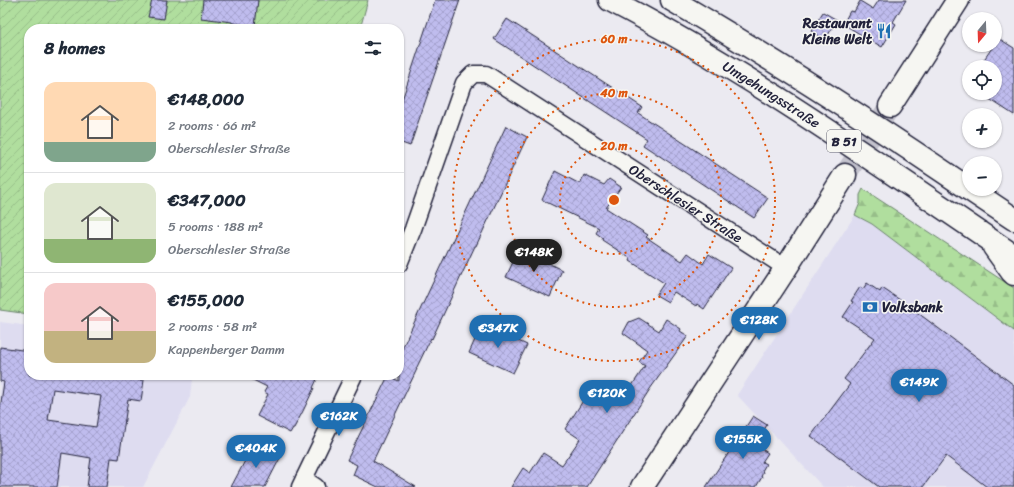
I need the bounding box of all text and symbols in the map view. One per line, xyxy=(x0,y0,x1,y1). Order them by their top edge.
place label: Restaurant Kleine Welt xyxy=(801,11,873,52)
north arrow xyxy=(962,12,1002,52)
map controls xyxy=(962,12,1002,196)
restaurant icon: Restaurant Kleine Welt xyxy=(875,22,893,40)
text: 60 m xyxy=(600,28,628,50)
text: 8 homes xyxy=(44,33,105,63)
icon: filters xyxy=(362,37,384,59)
street label: Umgehungsstraße xyxy=(717,54,825,135)
button: locate xyxy=(962,60,1002,100)
text: 40 m xyxy=(599,82,628,104)
text: €148,000 xyxy=(168,84,244,114)
icon: home xyxy=(76,98,124,146)
button: + xyxy=(962,108,1002,148)
text: 2 rooms · 66 m² xyxy=(168,114,256,137)
road number: B 51 xyxy=(827,130,861,152)
text: 20 m xyxy=(600,135,628,157)
text: Oberschlesier Straße xyxy=(168,137,290,160)
button: − xyxy=(962,156,1002,196)
street label: Oberschlesier Straße xyxy=(623,157,748,250)
text: €347,000 xyxy=(168,185,246,215)
centre of rings xyxy=(607,193,621,207)
icon: home xyxy=(76,199,124,247)
text: 5 rooms · 188 m² xyxy=(168,215,263,238)
text: Oberschlesier Straße xyxy=(168,238,290,261)
pin: €148K xyxy=(506,239,562,273)
text: €148K xyxy=(515,240,553,263)
text: €155,000 xyxy=(168,285,244,315)
place label: Volksbank xyxy=(882,295,944,320)
bank icon: Volksbank xyxy=(861,298,879,316)
icon: home xyxy=(76,299,124,347)
pin: €128K xyxy=(731,307,787,341)
text: €128K xyxy=(740,308,778,331)
text: 2 rooms · 58 m² xyxy=(168,315,257,338)
pin: €347K xyxy=(470,315,526,349)
text: €347K xyxy=(478,316,518,339)
text: Kappenberger Damm xyxy=(168,338,285,361)
pin: €149K xyxy=(891,369,947,403)
text: €149K xyxy=(900,370,938,393)
pin: €120K xyxy=(579,380,635,414)
text: €120K xyxy=(588,381,626,404)
pin: €162K xyxy=(311,403,367,437)
text: €162K xyxy=(321,404,358,427)
pin: €155K xyxy=(715,426,771,460)
text: €155K xyxy=(724,427,762,450)
pin: €404K xyxy=(228,435,284,469)
text: €404K xyxy=(235,436,277,459)

